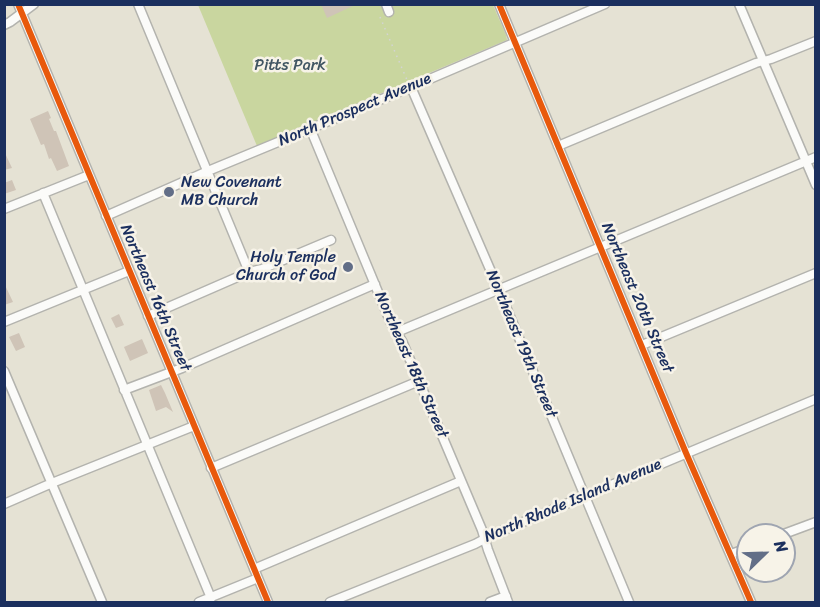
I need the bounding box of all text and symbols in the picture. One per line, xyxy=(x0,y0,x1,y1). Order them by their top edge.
park label: Pitts Park xyxy=(254,56,326,76)
street label: North Prospect Avenue xyxy=(276,69,434,151)
place label: New Covenant MB Church xyxy=(181,173,282,211)
marker: New Covenant MB Church xyxy=(162,185,176,199)
street label: Northeast 20th Street xyxy=(597,220,677,376)
street label: Northeast 16th Street xyxy=(115,222,195,374)
place label: Holy Temple Church of God xyxy=(236,248,336,286)
marker: Holy Temple Church of God xyxy=(341,260,355,274)
street label: Northeast 19th Street xyxy=(481,267,561,421)
street label: Northeast 18th Street xyxy=(370,289,452,441)
street label: North Rhode Island Avenue xyxy=(481,455,665,547)
north arrow xyxy=(736,523,796,583)
text: N xyxy=(766,536,797,557)

